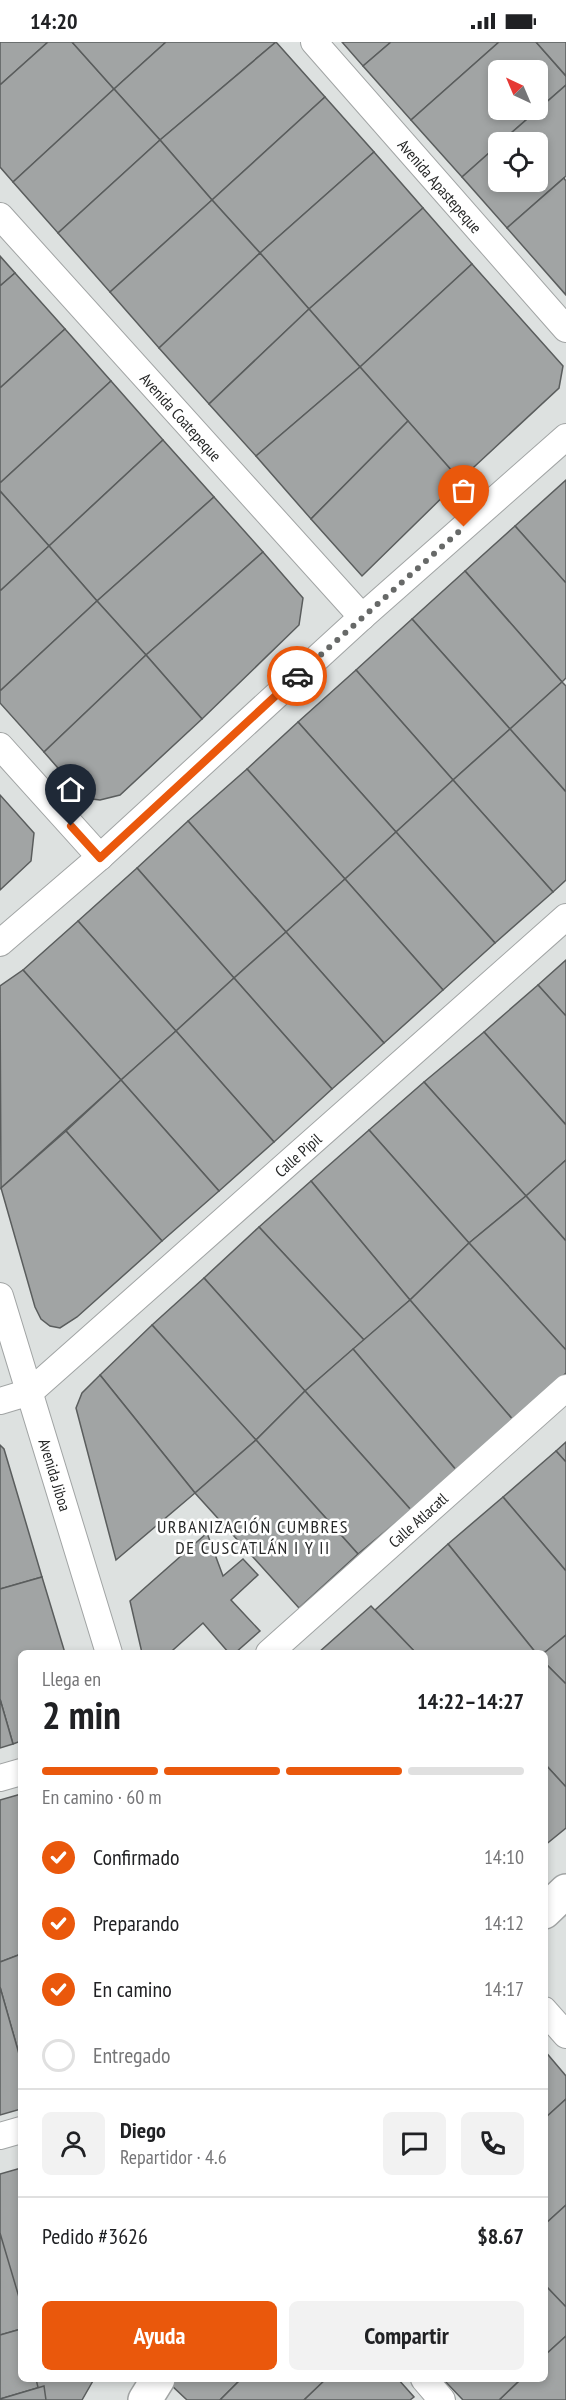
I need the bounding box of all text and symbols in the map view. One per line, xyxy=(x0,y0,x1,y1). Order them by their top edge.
text: 14:20 xyxy=(30,7,78,35)
north arrow xyxy=(488,60,548,120)
map controls xyxy=(488,60,548,192)
button: locate xyxy=(488,132,548,192)
street label: Avenida Apastepeque xyxy=(394,135,486,237)
street label: Avenida Coatepeque xyxy=(136,369,226,465)
pin xyxy=(438,465,489,527)
icon: bag xyxy=(447,474,480,507)
courier xyxy=(267,646,327,706)
icon: car xyxy=(281,660,314,693)
pin xyxy=(45,764,96,826)
icon: home xyxy=(54,773,87,806)
street label: Calle Pipil xyxy=(271,1129,326,1181)
street label: Avenida Jiboa xyxy=(35,1436,75,1514)
street label: Calle Atlacatl xyxy=(384,1488,452,1552)
district label: URBANIZACIÓN CUMBRES DE CUSCATLÁN I Y II xyxy=(157,1515,349,1559)
text: Llega en xyxy=(42,1666,101,1692)
text: 14:22–14:27 xyxy=(417,1687,524,1715)
text: 2 min xyxy=(42,1689,121,1740)
text: En camino · 60 m xyxy=(42,1784,162,1810)
icon: check xyxy=(42,1841,75,1874)
text: Confirmado xyxy=(93,1843,179,1871)
text: 14:10 xyxy=(484,1844,524,1870)
icon: check xyxy=(42,1907,75,1940)
text: Preparando xyxy=(93,1909,179,1937)
text: 14:12 xyxy=(484,1910,524,1936)
icon: check xyxy=(42,1973,75,2006)
text: En camino xyxy=(93,1975,172,2003)
text: 14:17 xyxy=(484,1976,524,2002)
text: Entregado xyxy=(93,2041,170,2069)
button: person xyxy=(42,2112,105,2175)
button: chat xyxy=(383,2112,446,2175)
button: phone xyxy=(461,2112,524,2175)
text: Diego xyxy=(120,2116,166,2144)
text: Repartidor · 4.6 xyxy=(120,2144,227,2170)
text: Pedido #3626 xyxy=(42,2222,148,2250)
text: $8.67 xyxy=(477,2222,524,2250)
button: Ayuda xyxy=(42,2301,277,2370)
button: Compartir xyxy=(289,2301,524,2370)

